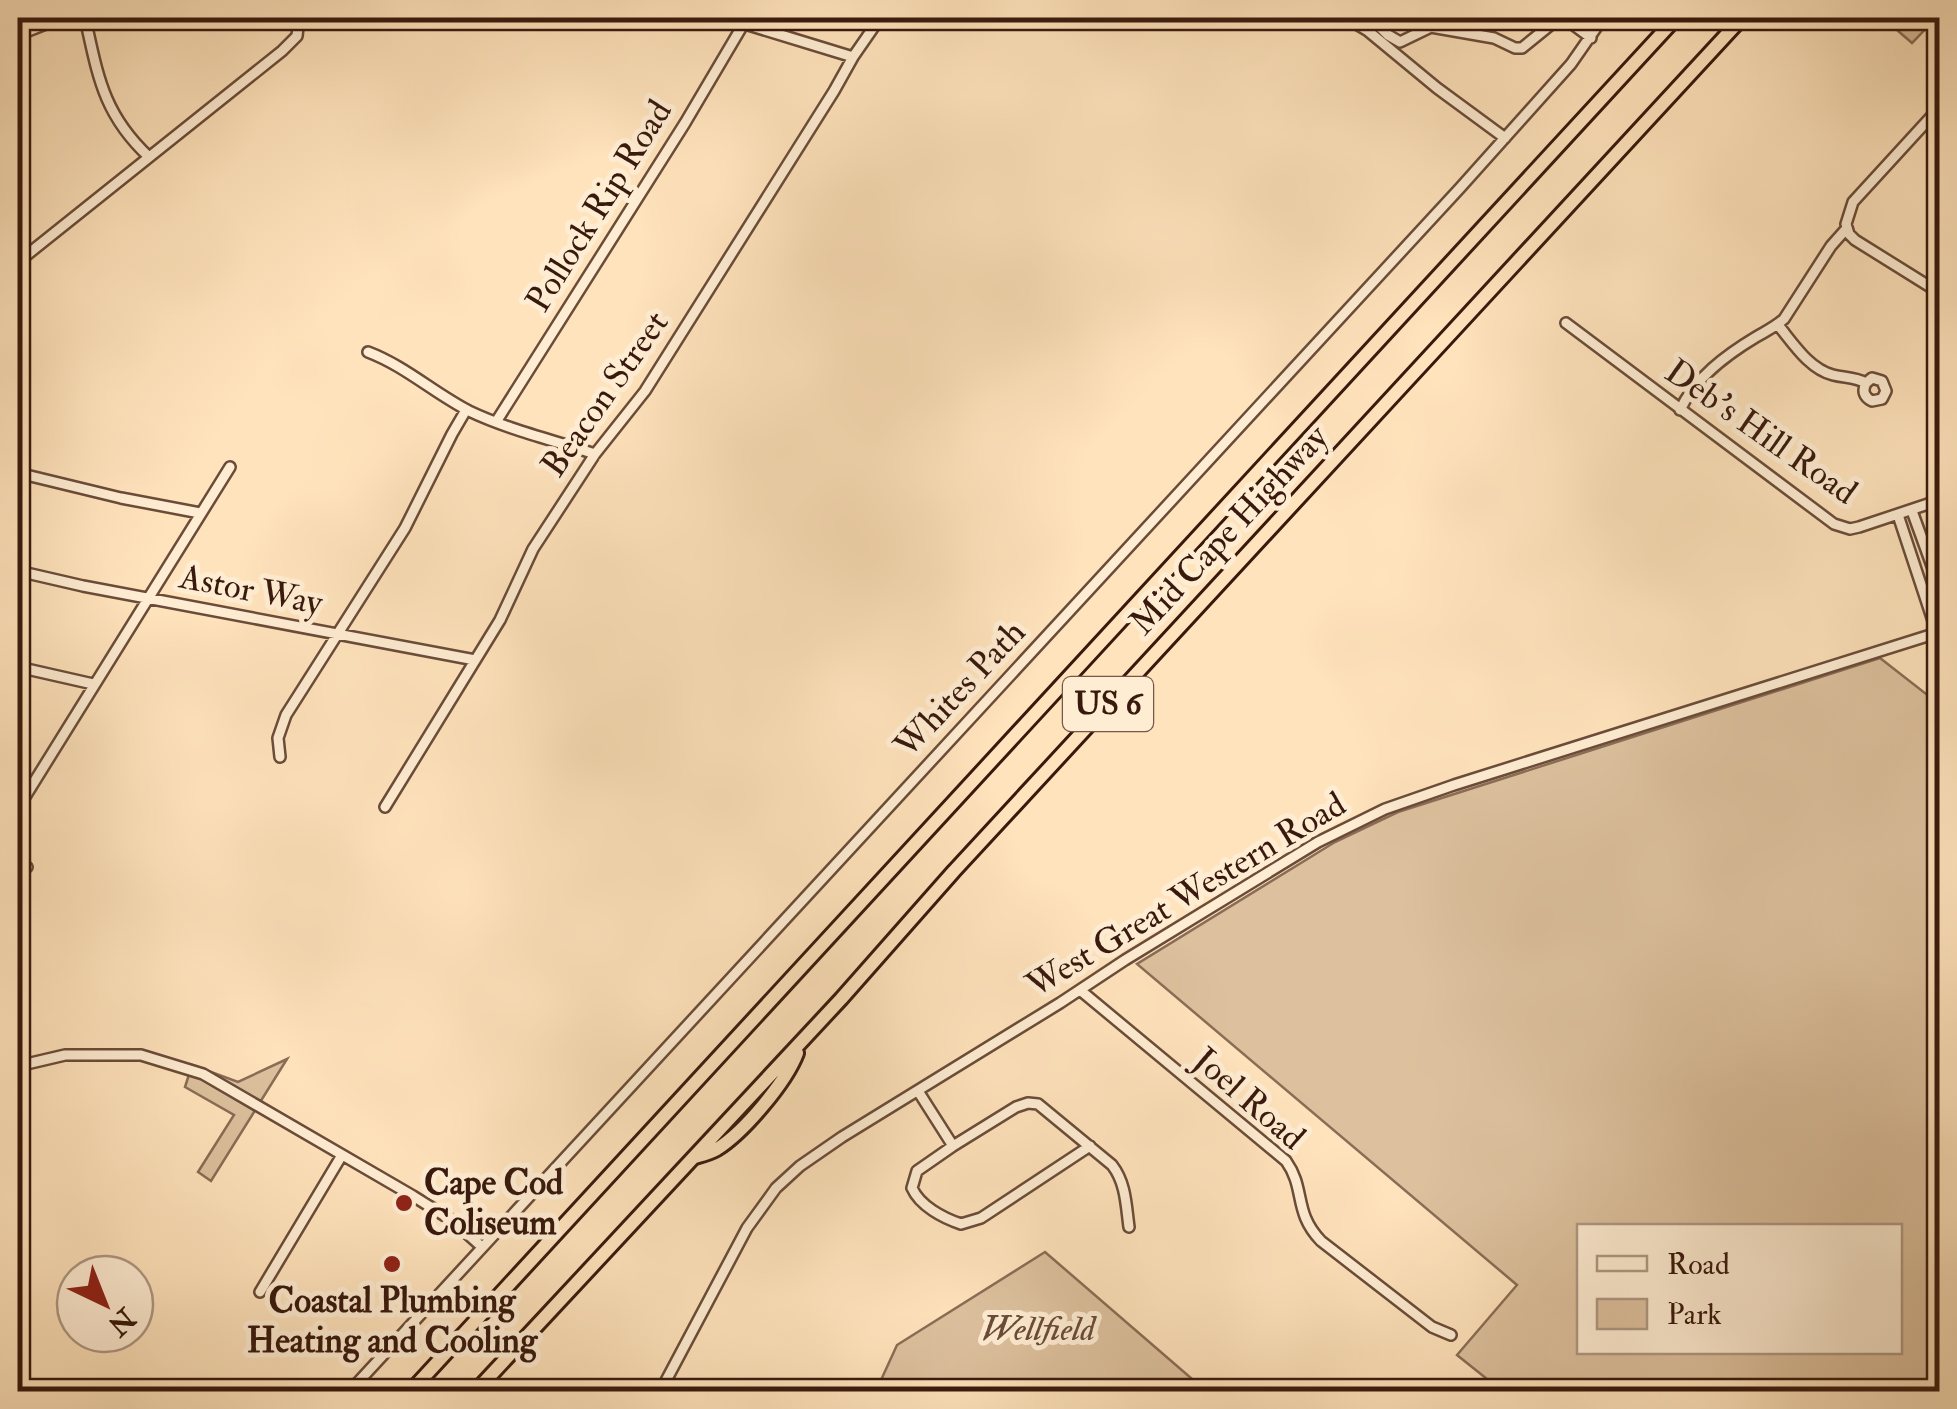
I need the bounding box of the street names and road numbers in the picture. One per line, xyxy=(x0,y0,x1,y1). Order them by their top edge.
street label: Pollock Rip Road xyxy=(516,92,682,320)
street label: Beacon Street xyxy=(532,303,678,485)
street label: Deb's Hill Road xyxy=(1656,350,1866,514)
street label: Mid Cape Highway xyxy=(1120,415,1338,644)
street label: Astor Way xyxy=(175,554,327,626)
street label: Whites Path xyxy=(884,611,1035,768)
road number: US 6 xyxy=(1063,677,1153,731)
street label: West Great Western Road xyxy=(1018,782,1354,1008)
street label: Joel Road xyxy=(1183,1038,1314,1160)

